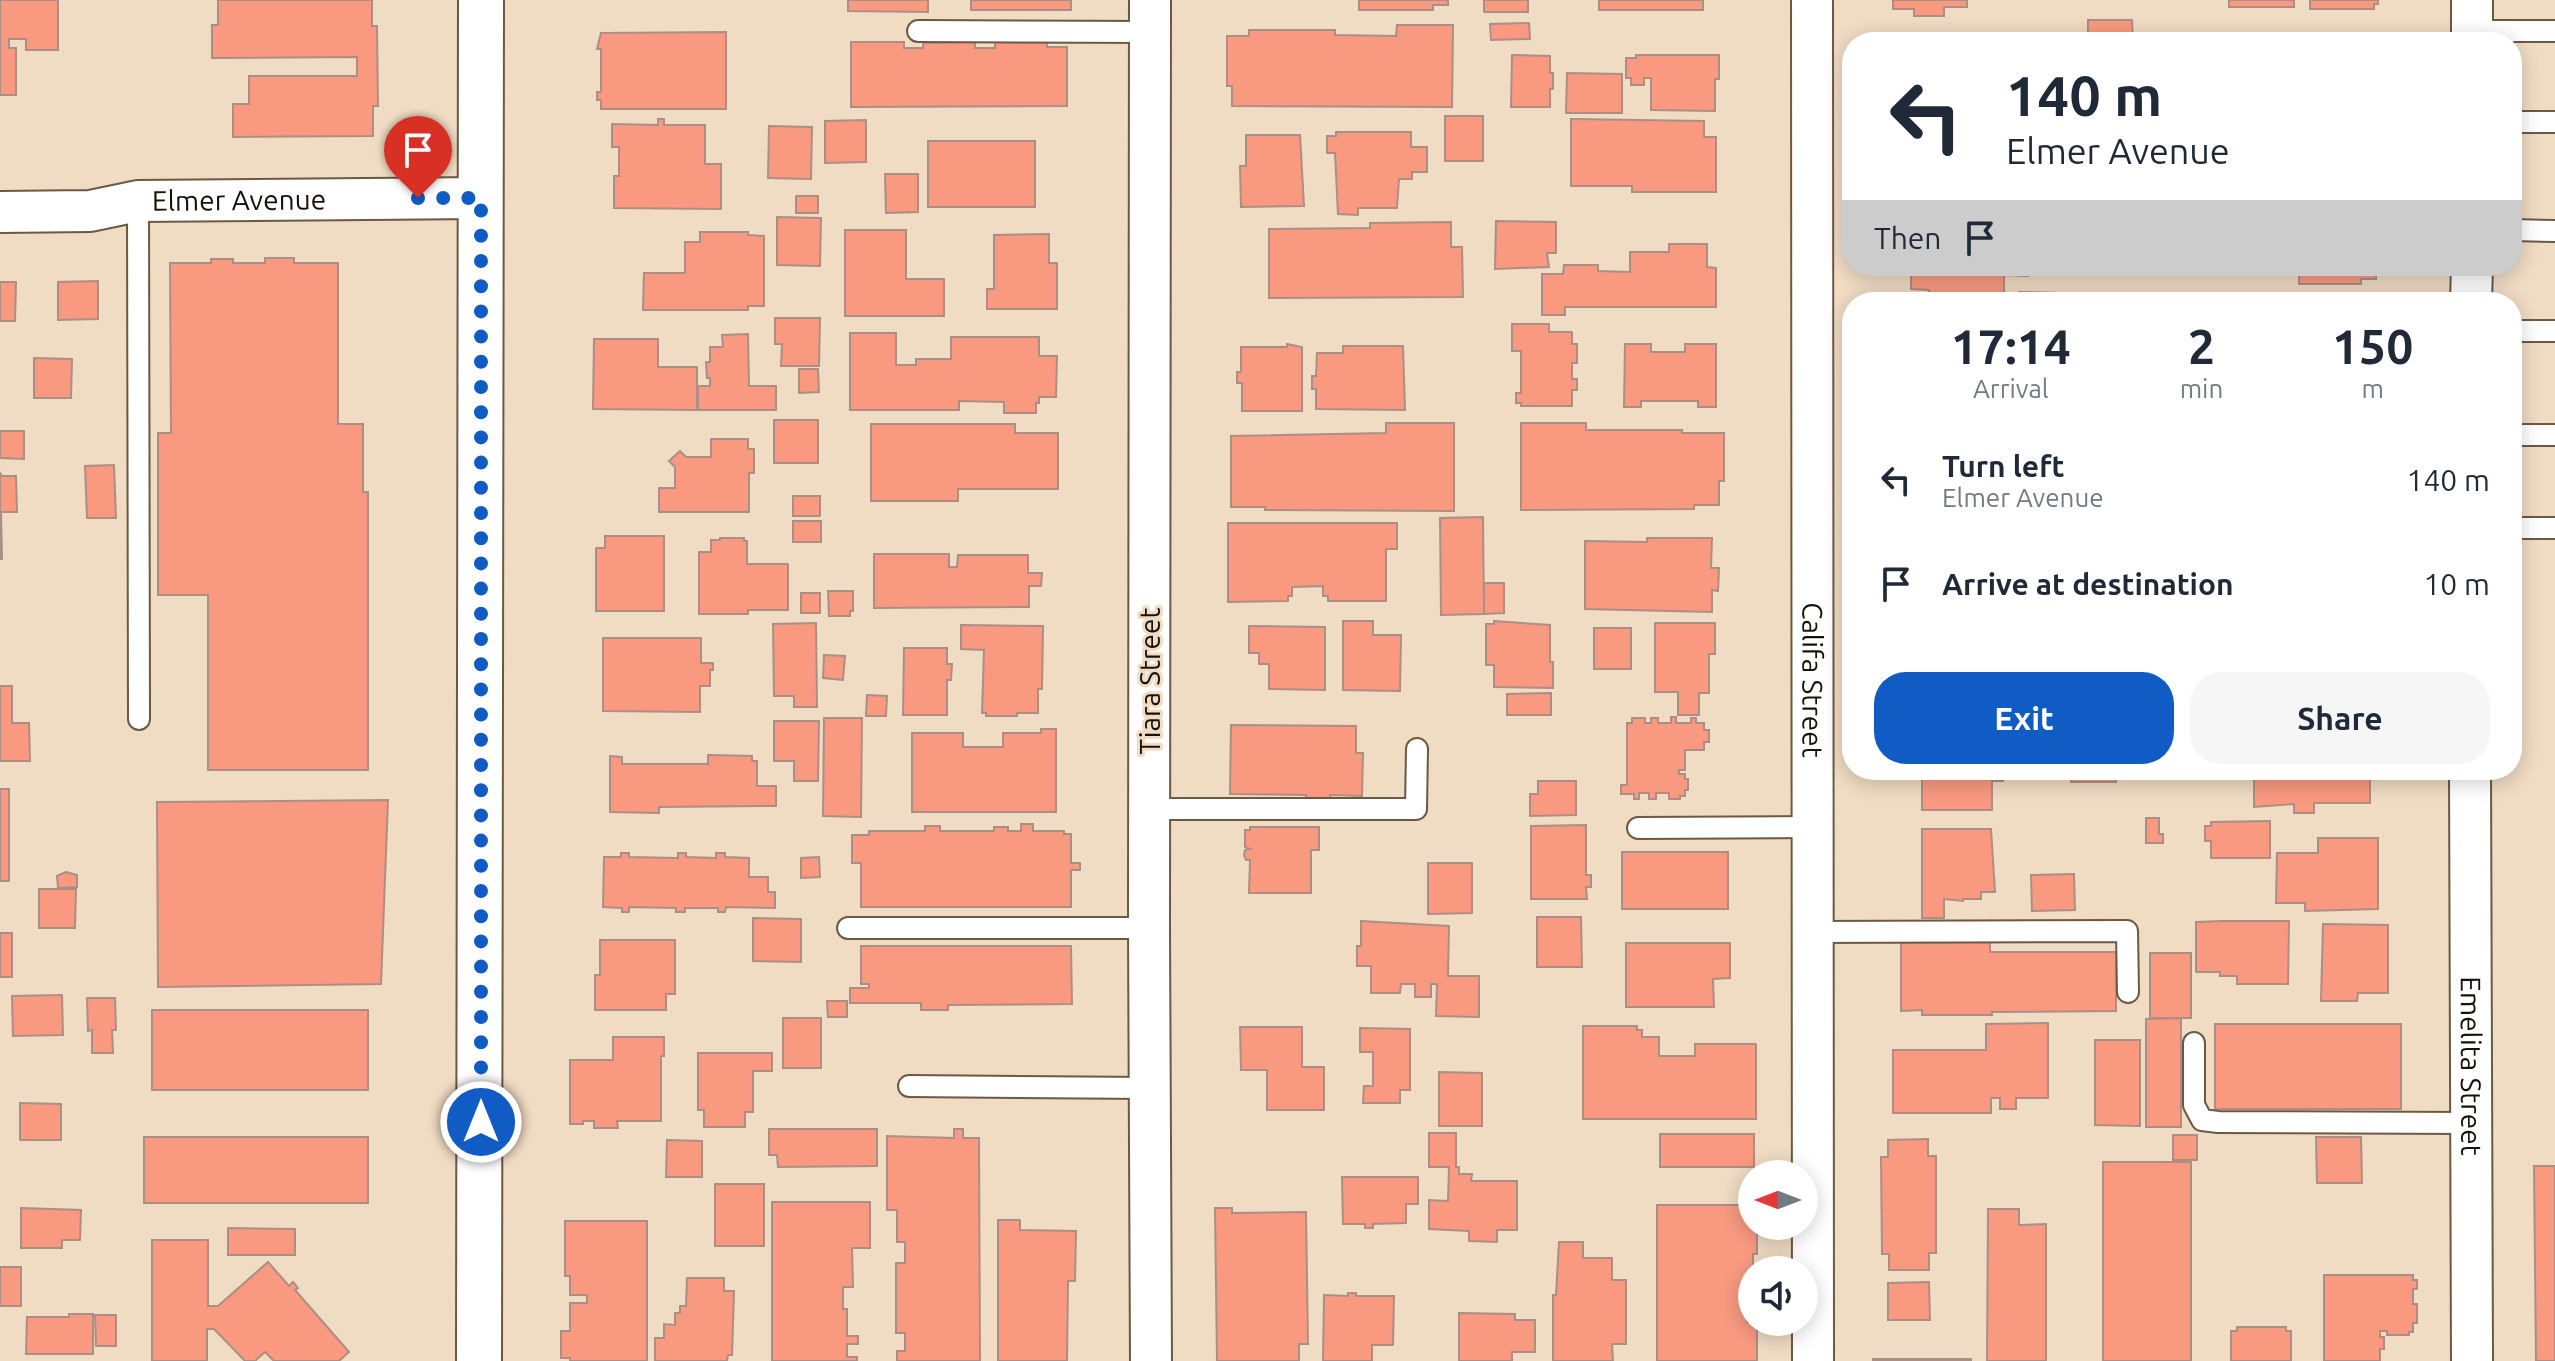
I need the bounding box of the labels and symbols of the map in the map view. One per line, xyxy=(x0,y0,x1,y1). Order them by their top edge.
pin xyxy=(384,116,452,198)
street label: Elmer Avenue xyxy=(152,183,326,216)
street label: Califa Street xyxy=(1797,602,1829,758)
street label: Tiara Street xyxy=(1134,608,1165,754)
street label: Emelita Street xyxy=(2456,976,2487,1156)
position arrow xyxy=(439,1080,523,1164)
north arrow xyxy=(1738,1160,1818,1240)

